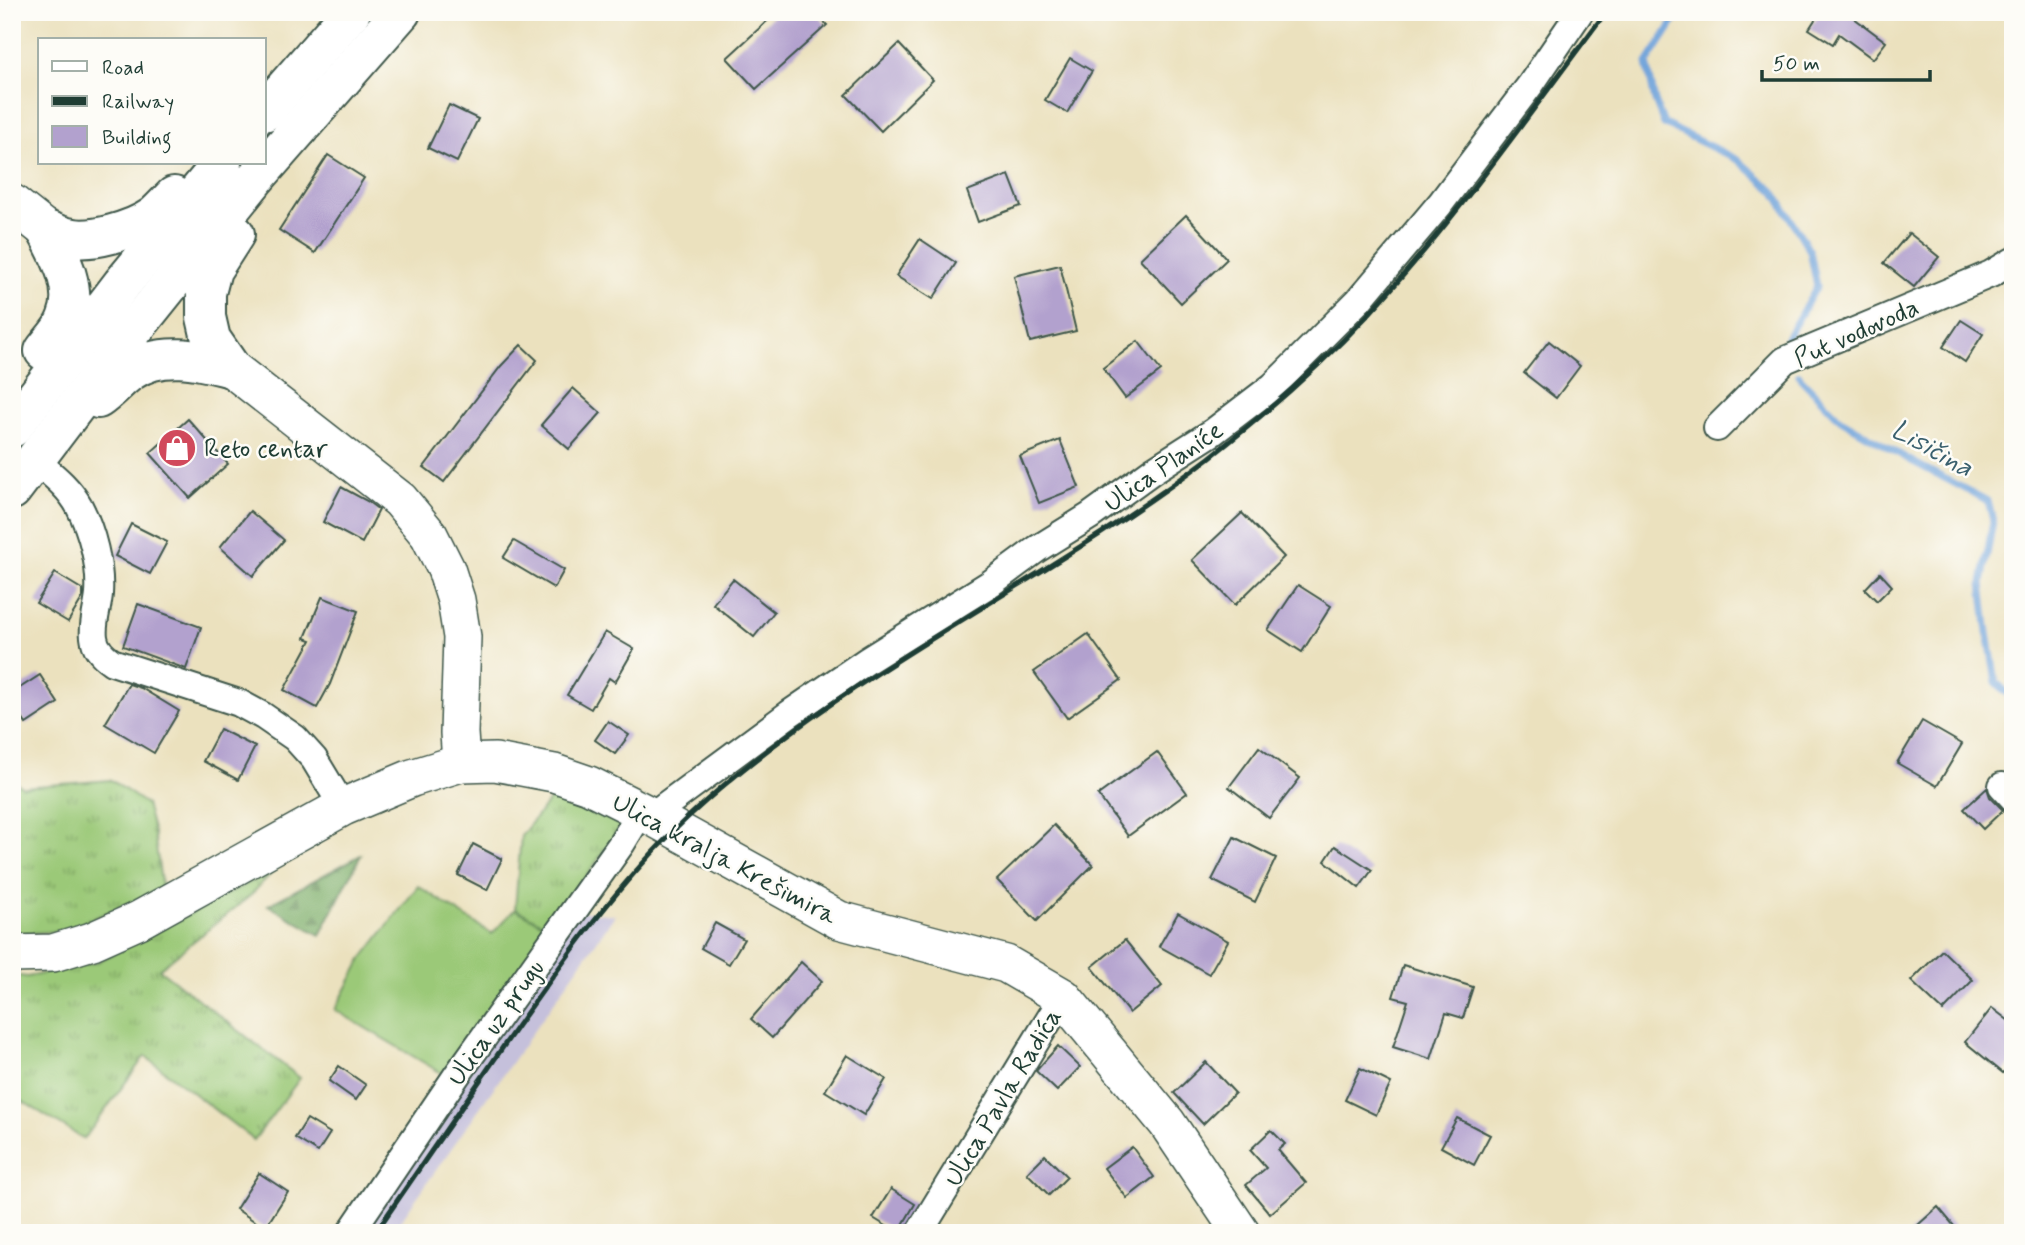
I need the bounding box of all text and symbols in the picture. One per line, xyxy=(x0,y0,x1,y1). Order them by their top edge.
legend xyxy=(38,38,266,164)
scale bar xyxy=(1762,38,1930,82)
text: 50 m xyxy=(1773,50,1820,78)
text: Road xyxy=(102,54,144,82)
text: Railway xyxy=(102,88,174,116)
text: Building xyxy=(102,124,172,154)
street label: Put vodovoda xyxy=(1789,291,1925,376)
water label: Lisičina xyxy=(1884,412,1980,487)
street label: Ulica Planiće xyxy=(1098,414,1231,521)
shop icon: Reto centar xyxy=(156,427,198,469)
place label: Reto centar xyxy=(204,433,329,467)
street label: Ulica kralja Krešimira xyxy=(606,786,843,934)
street label: Ulica uz prugu xyxy=(440,953,553,1093)
street label: Ulica Pavla Radića xyxy=(937,1003,1070,1193)

